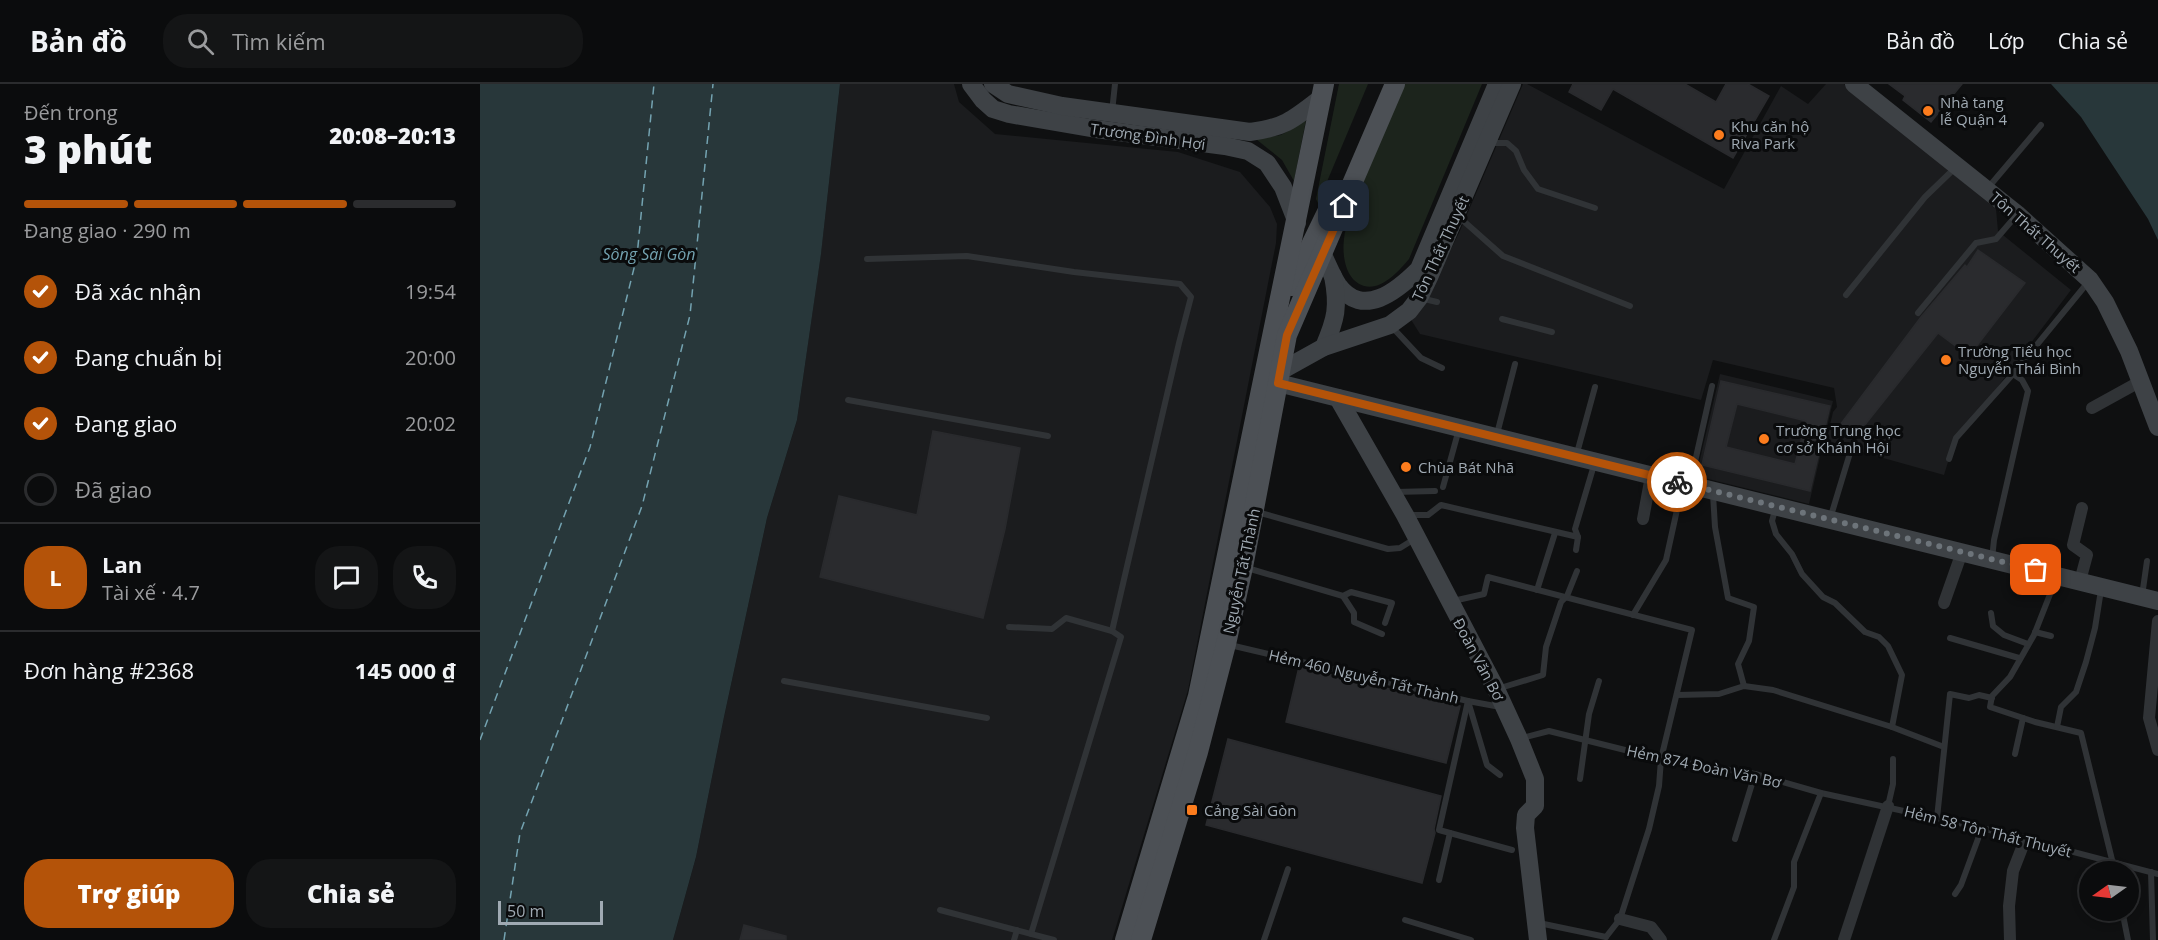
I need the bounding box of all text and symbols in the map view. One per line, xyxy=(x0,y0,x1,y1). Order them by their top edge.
search box xyxy=(163,14,583,68)
text: Bản đồ xyxy=(30,22,127,60)
icon: search xyxy=(184,25,217,58)
text: Tìm kiếm xyxy=(232,26,326,56)
text: Bản đồ xyxy=(1886,27,1955,55)
text: Lớp xyxy=(1988,27,2025,55)
text: Chia sẻ xyxy=(2058,27,2128,55)
place label: Nhà tang lễ Quận 4 xyxy=(1940,92,2007,129)
text: Đến trong xyxy=(24,99,118,126)
marker: Nhà tang lễ Quận 4 xyxy=(1921,104,1935,118)
place label: Khu căn hộ Riva Park xyxy=(1731,116,1809,153)
street label: Trương Đình Hợi xyxy=(1089,118,1207,154)
text: 20:08–20:13 xyxy=(329,120,456,150)
text: 3 phút xyxy=(24,122,152,175)
marker: Khu căn hộ Riva Park xyxy=(1712,128,1726,142)
pin xyxy=(1318,180,1369,231)
street label: Tôn Thất Thuyết xyxy=(1987,187,2085,277)
icon: home xyxy=(1327,189,1360,222)
street label: Tôn Thất Thuyết xyxy=(1407,192,1473,304)
text: Đang giao · 290 m xyxy=(24,217,191,244)
water label: Sông Sài Gòn xyxy=(602,243,696,265)
icon: check xyxy=(24,275,57,308)
text: Đã xác nhận xyxy=(75,276,202,306)
text: 19:54 xyxy=(405,278,456,305)
icon: check xyxy=(24,341,57,374)
place label: Trường Tiểu học Nguyễn Thái Bình xyxy=(1958,341,2081,378)
text: Đang chuẩn bị xyxy=(75,342,222,372)
text: 20:00 xyxy=(405,344,456,371)
marker: Trường Tiểu học Nguyễn Thái Bình xyxy=(1939,353,1953,367)
icon: check xyxy=(24,407,57,440)
text: Đang giao xyxy=(75,408,177,438)
text: 20:02 xyxy=(405,410,456,437)
place label: Trường Trung học cơ sở Khánh Hội xyxy=(1776,420,1901,457)
marker: Trường Trung học cơ sở Khánh Hội xyxy=(1757,432,1771,446)
courier xyxy=(1647,452,1707,512)
place label: Chùa Bát Nhã xyxy=(1418,457,1514,477)
marker: Chùa Bát Nhã xyxy=(1399,460,1413,474)
icon: bike xyxy=(1661,466,1694,499)
text: Đã giao xyxy=(75,474,152,504)
street label: Nguyễn Tất Thành xyxy=(1218,506,1264,636)
pin xyxy=(2010,544,2061,595)
button: chat xyxy=(315,546,378,609)
button: phone xyxy=(393,546,456,609)
text: Lan xyxy=(102,549,142,579)
icon: bag xyxy=(2019,553,2052,586)
text: L xyxy=(49,562,62,592)
text: Tài xế · 4.7 xyxy=(102,579,200,606)
street label: Đoàn Văn Bơ xyxy=(1449,614,1509,704)
street label: Hẻm 460 Nguyễn Tất Thành xyxy=(1267,644,1461,708)
text: Đơn hàng #2368 xyxy=(24,655,194,685)
text: 145 000 ₫ xyxy=(355,655,456,685)
street label: Hẻm 874 Đoàn Văn Bơ xyxy=(1625,740,1784,792)
place label: Cảng Sài Gòn xyxy=(1204,800,1296,820)
street label: Hẻm 58 Tôn Thất Thuyết xyxy=(1902,801,2074,861)
marker: Cảng Sài Gòn xyxy=(1185,803,1199,817)
button: Trợ giúp xyxy=(24,859,234,928)
button: Chia sẻ xyxy=(246,859,456,928)
north arrow xyxy=(2079,861,2139,921)
map controls xyxy=(2079,861,2139,921)
scale bar xyxy=(498,898,603,926)
text: 50 m xyxy=(507,900,544,922)

